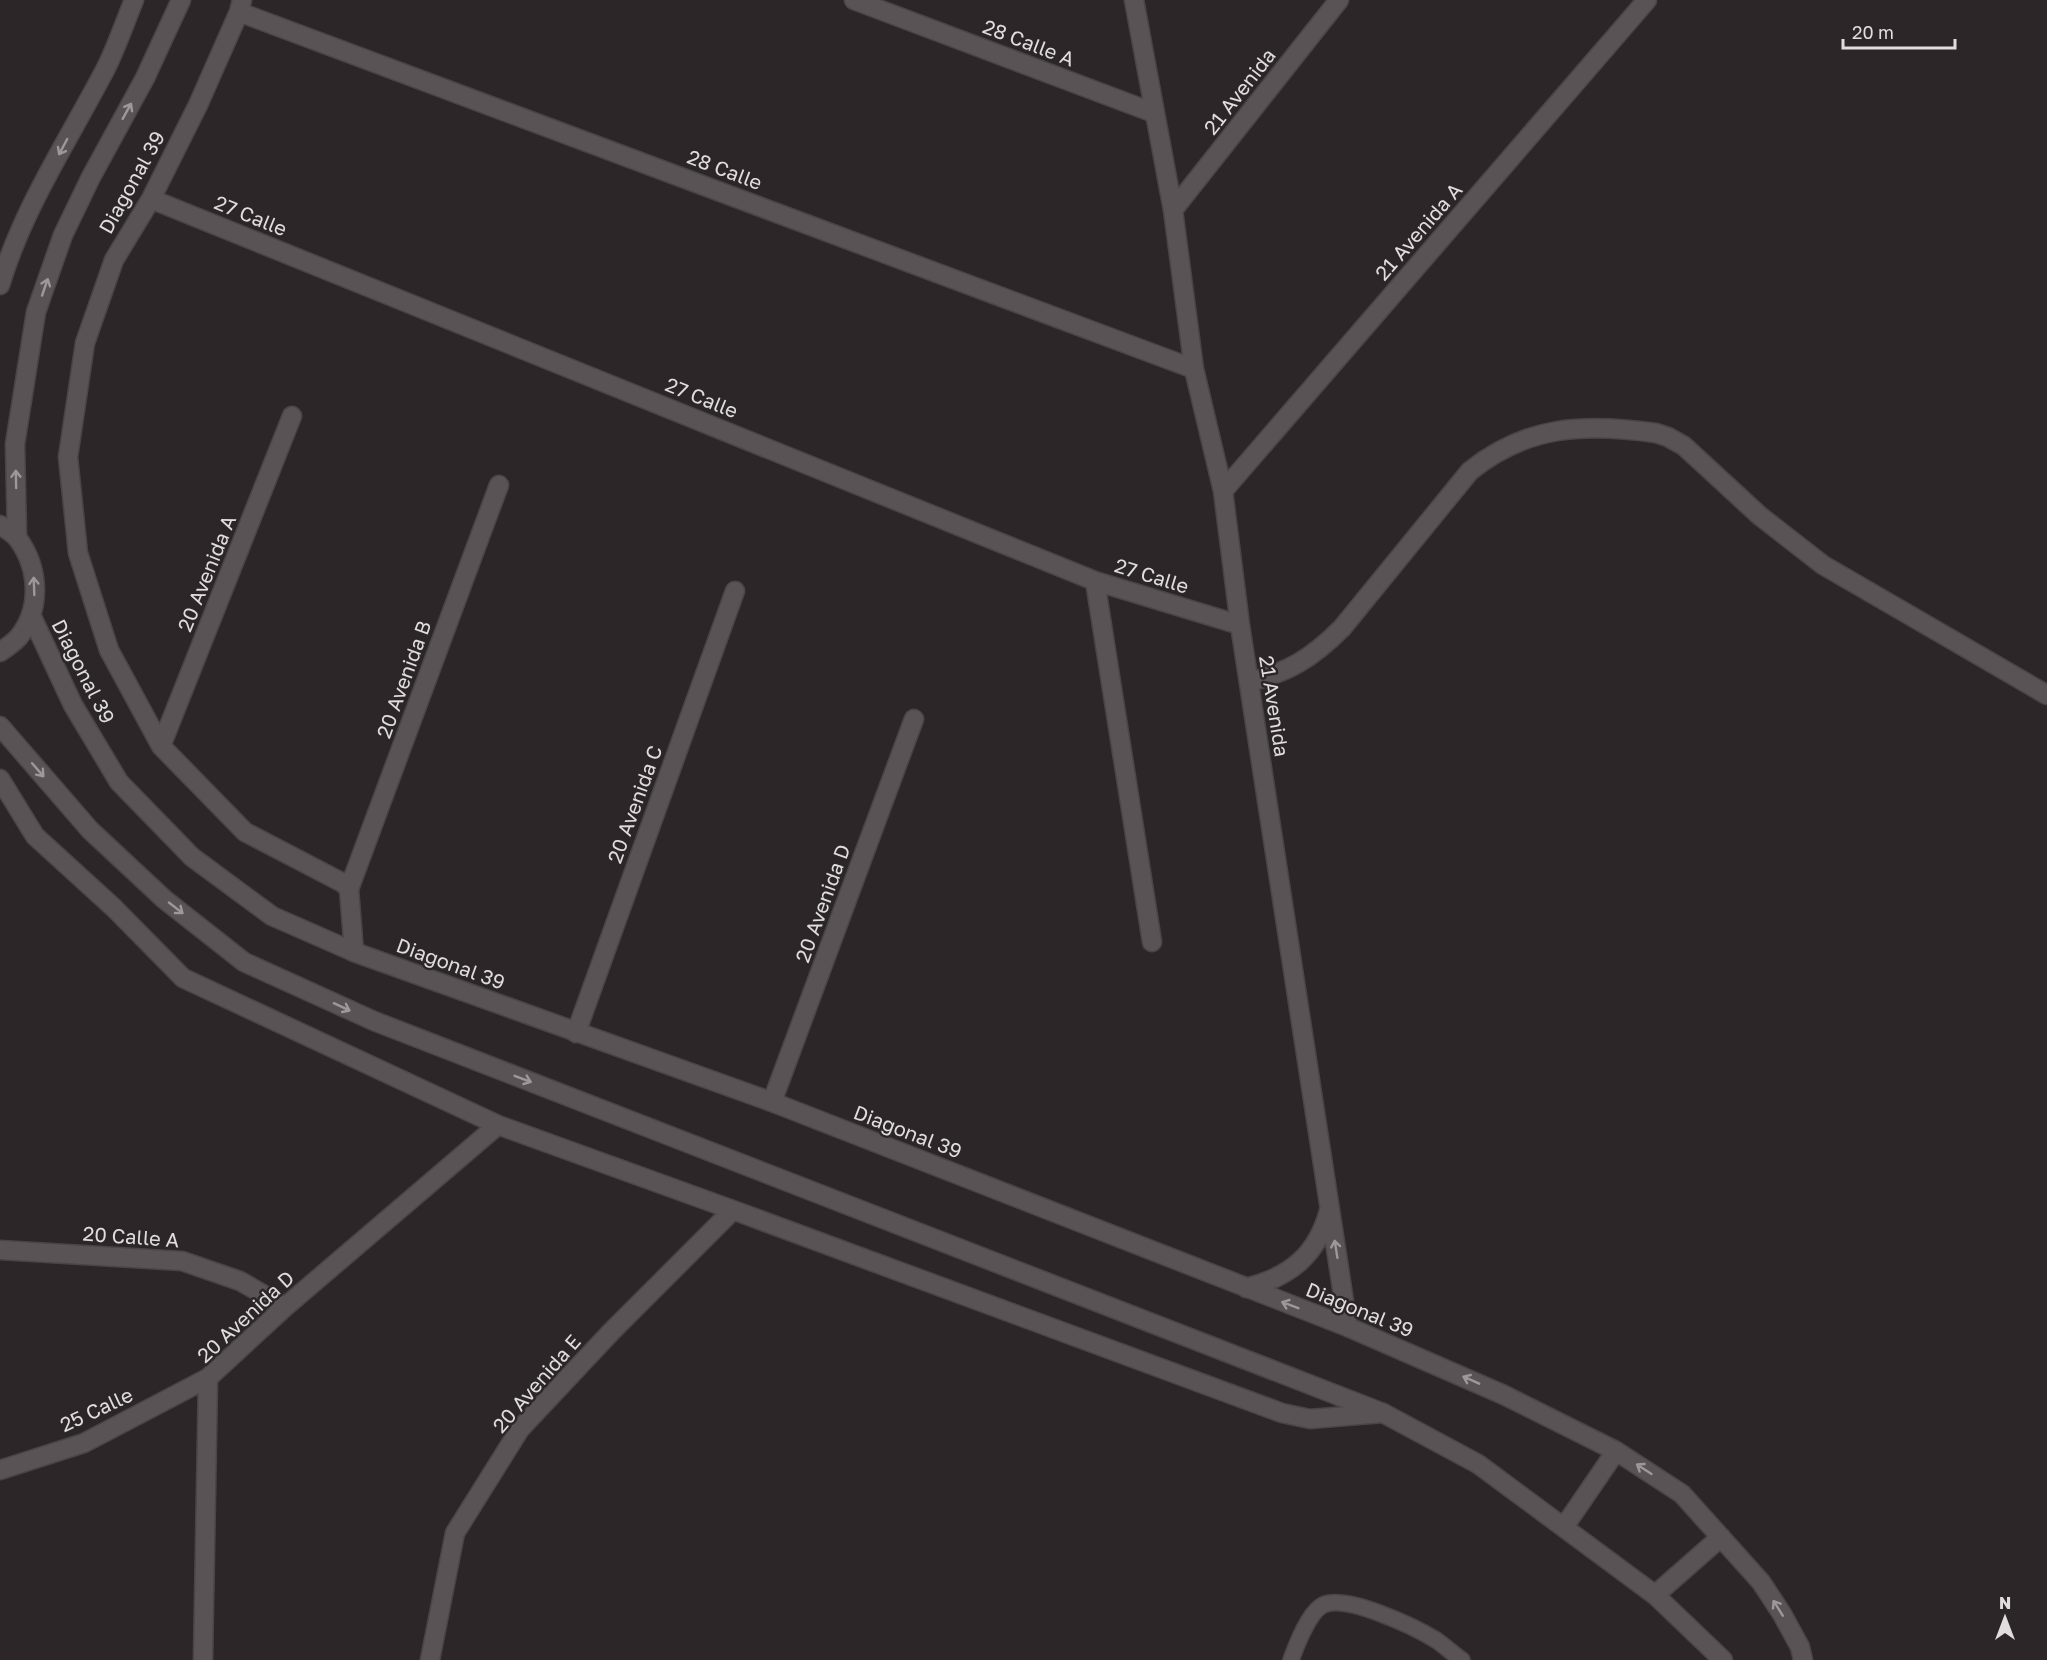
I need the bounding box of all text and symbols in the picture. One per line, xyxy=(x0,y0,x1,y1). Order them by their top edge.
scale bar xyxy=(1843,12,1956,50)
street label: 28 Calle A xyxy=(980,14,1078,70)
text: 20 m xyxy=(1852,21,1894,43)
street label: 21 Avenida xyxy=(1198,43,1280,139)
one-way arrow xyxy=(121,103,133,120)
street label: Diagonal 39 xyxy=(93,126,169,238)
one-way arrow xyxy=(57,138,69,155)
street label: 28 Calle xyxy=(684,144,766,194)
street label: 21 Avenida A xyxy=(1369,178,1467,284)
street label: 27 Calle xyxy=(211,190,291,240)
one-way arrow xyxy=(40,278,51,297)
street label: 27 Calle xyxy=(662,372,742,422)
one-way arrow xyxy=(10,469,21,489)
street label: 20 Avenida A xyxy=(172,511,240,635)
street label: 27 Calle xyxy=(1112,552,1192,598)
one-way arrow xyxy=(29,576,40,596)
street label: Diagonal 39 xyxy=(47,615,121,727)
street label: 20 Avenida B xyxy=(371,617,435,741)
street label: 21 Avenida xyxy=(1255,654,1295,758)
street label: 20 Avenida C xyxy=(602,742,666,866)
one-way arrow xyxy=(31,762,45,777)
street label: 20 Avenida D xyxy=(790,841,854,965)
one-way arrow xyxy=(168,901,184,914)
street label: Diagonal 39 xyxy=(393,932,509,994)
one-way arrow xyxy=(333,1001,351,1013)
one-way arrow xyxy=(514,1075,532,1086)
street label: Diagonal 39 xyxy=(851,1099,965,1163)
street label: 20 Calle A xyxy=(82,1221,180,1251)
one-way arrow xyxy=(1330,1239,1341,1259)
street label: 20 Avenida D xyxy=(192,1265,298,1367)
street label: Diagonal 39 xyxy=(1303,1277,1417,1341)
one-way arrow xyxy=(1282,1299,1300,1310)
street label: 20 Avenida E xyxy=(487,1329,585,1437)
one-way arrow xyxy=(1462,1373,1480,1385)
street label: 25 Calle xyxy=(56,1382,136,1436)
one-way arrow xyxy=(1636,1462,1653,1474)
north arrow xyxy=(1975,1588,2035,1648)
text: N xyxy=(1999,1593,2011,1613)
one-way arrow xyxy=(1771,1600,1783,1617)

